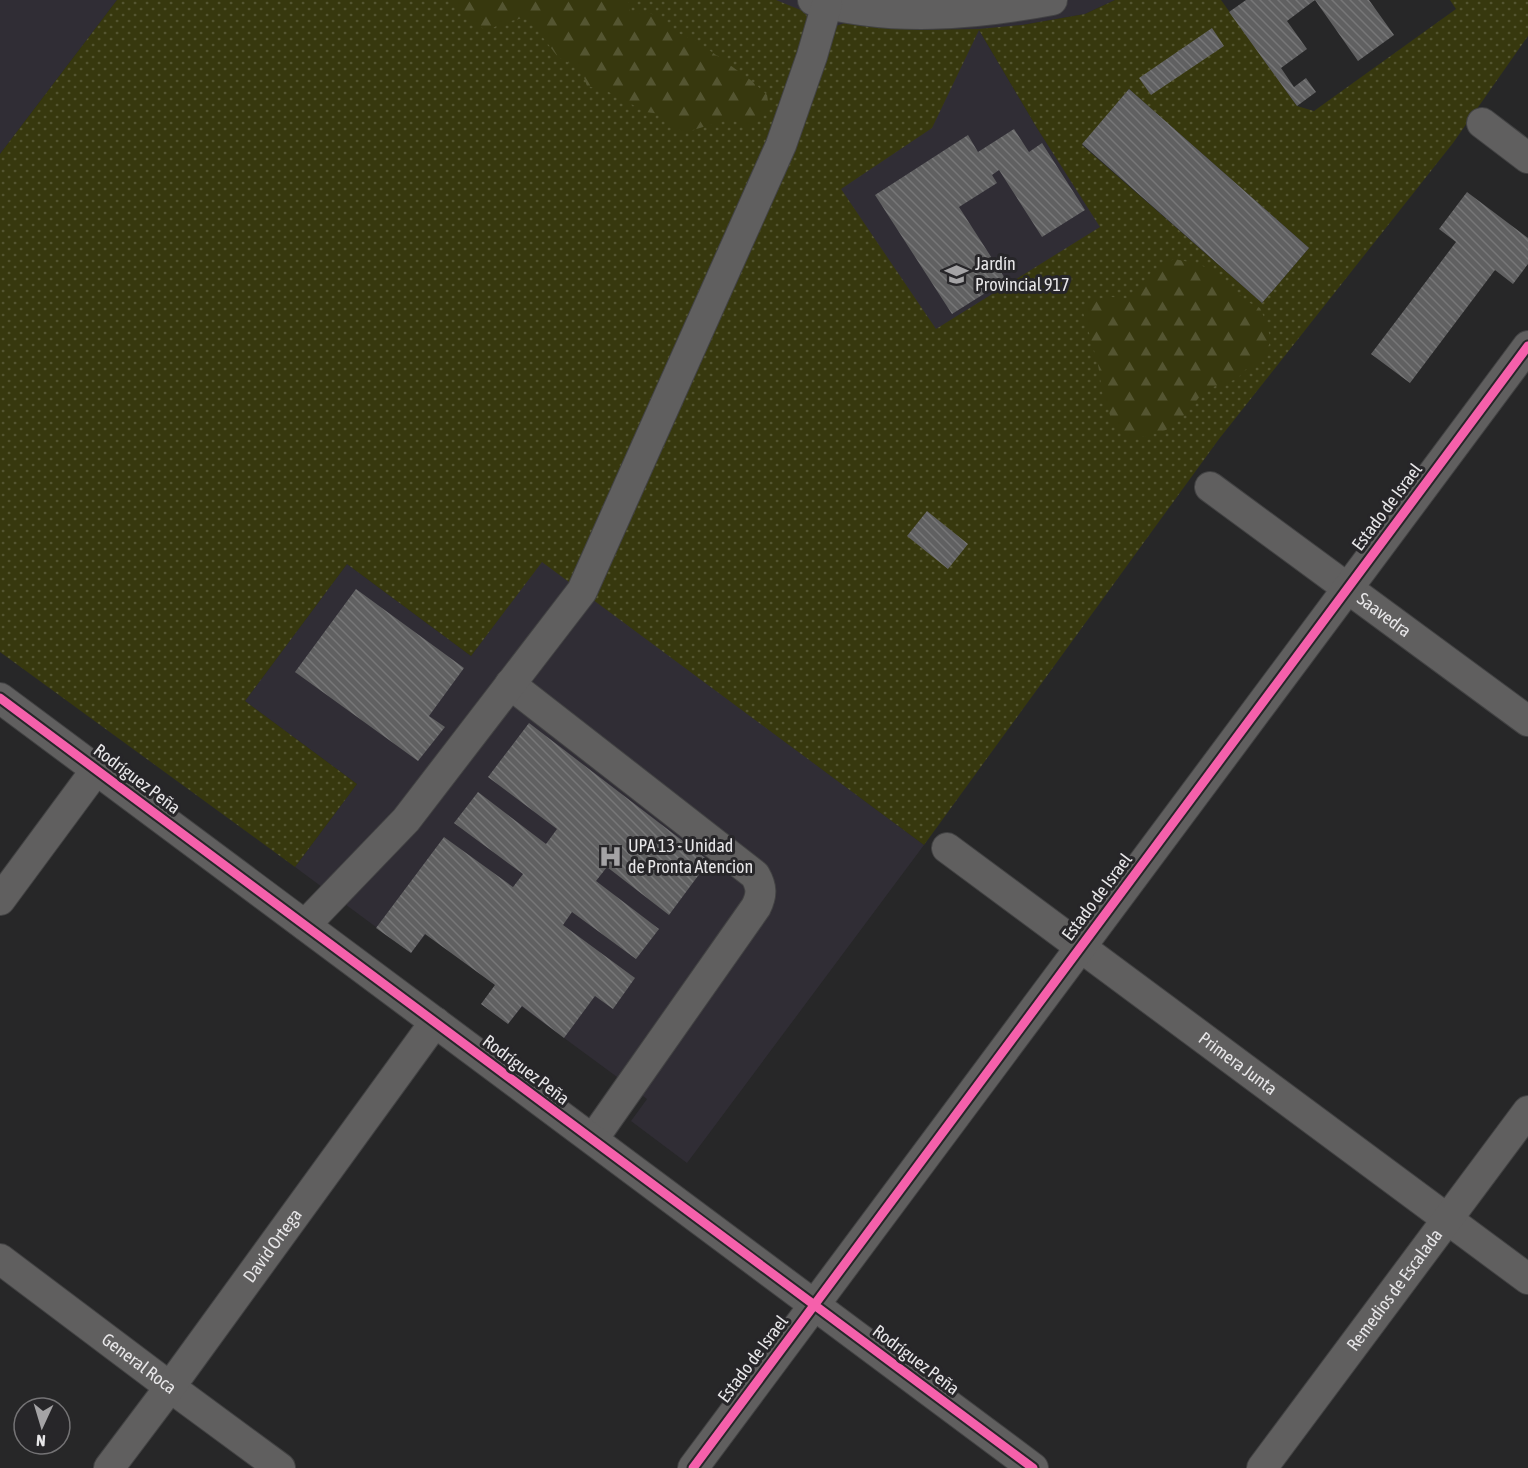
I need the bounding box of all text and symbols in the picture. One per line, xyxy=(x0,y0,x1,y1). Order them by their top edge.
place label: Jardín Provincial 917 xyxy=(975,253,1069,295)
school or university icon: Jardín Provincial 917 xyxy=(944,261,970,287)
street label: Estado de Israel xyxy=(1347,459,1426,554)
street label: Saavedra xyxy=(1353,588,1415,641)
street label: Rodríguez Peña xyxy=(90,739,185,818)
place label: UPA 13 - Unidad de Pronta Atencion xyxy=(628,835,753,877)
hospital icon: UPA 13 - Unidad de Pronta Atencion xyxy=(597,843,623,869)
street label: Estado de Israel xyxy=(1057,849,1136,944)
street label: Primera Junta xyxy=(1195,1027,1281,1099)
street label: Rodríguez Peña xyxy=(479,1030,574,1109)
street label: David Ortega xyxy=(239,1205,306,1286)
street label: Remedios de Escalada xyxy=(1342,1225,1446,1355)
street label: Estado de Israel xyxy=(713,1311,792,1406)
street label: Rodríguez Peña xyxy=(869,1320,964,1399)
street label: General Roca xyxy=(98,1328,181,1398)
north arrow xyxy=(12,1396,72,1456)
text: N xyxy=(36,1432,46,1450)

